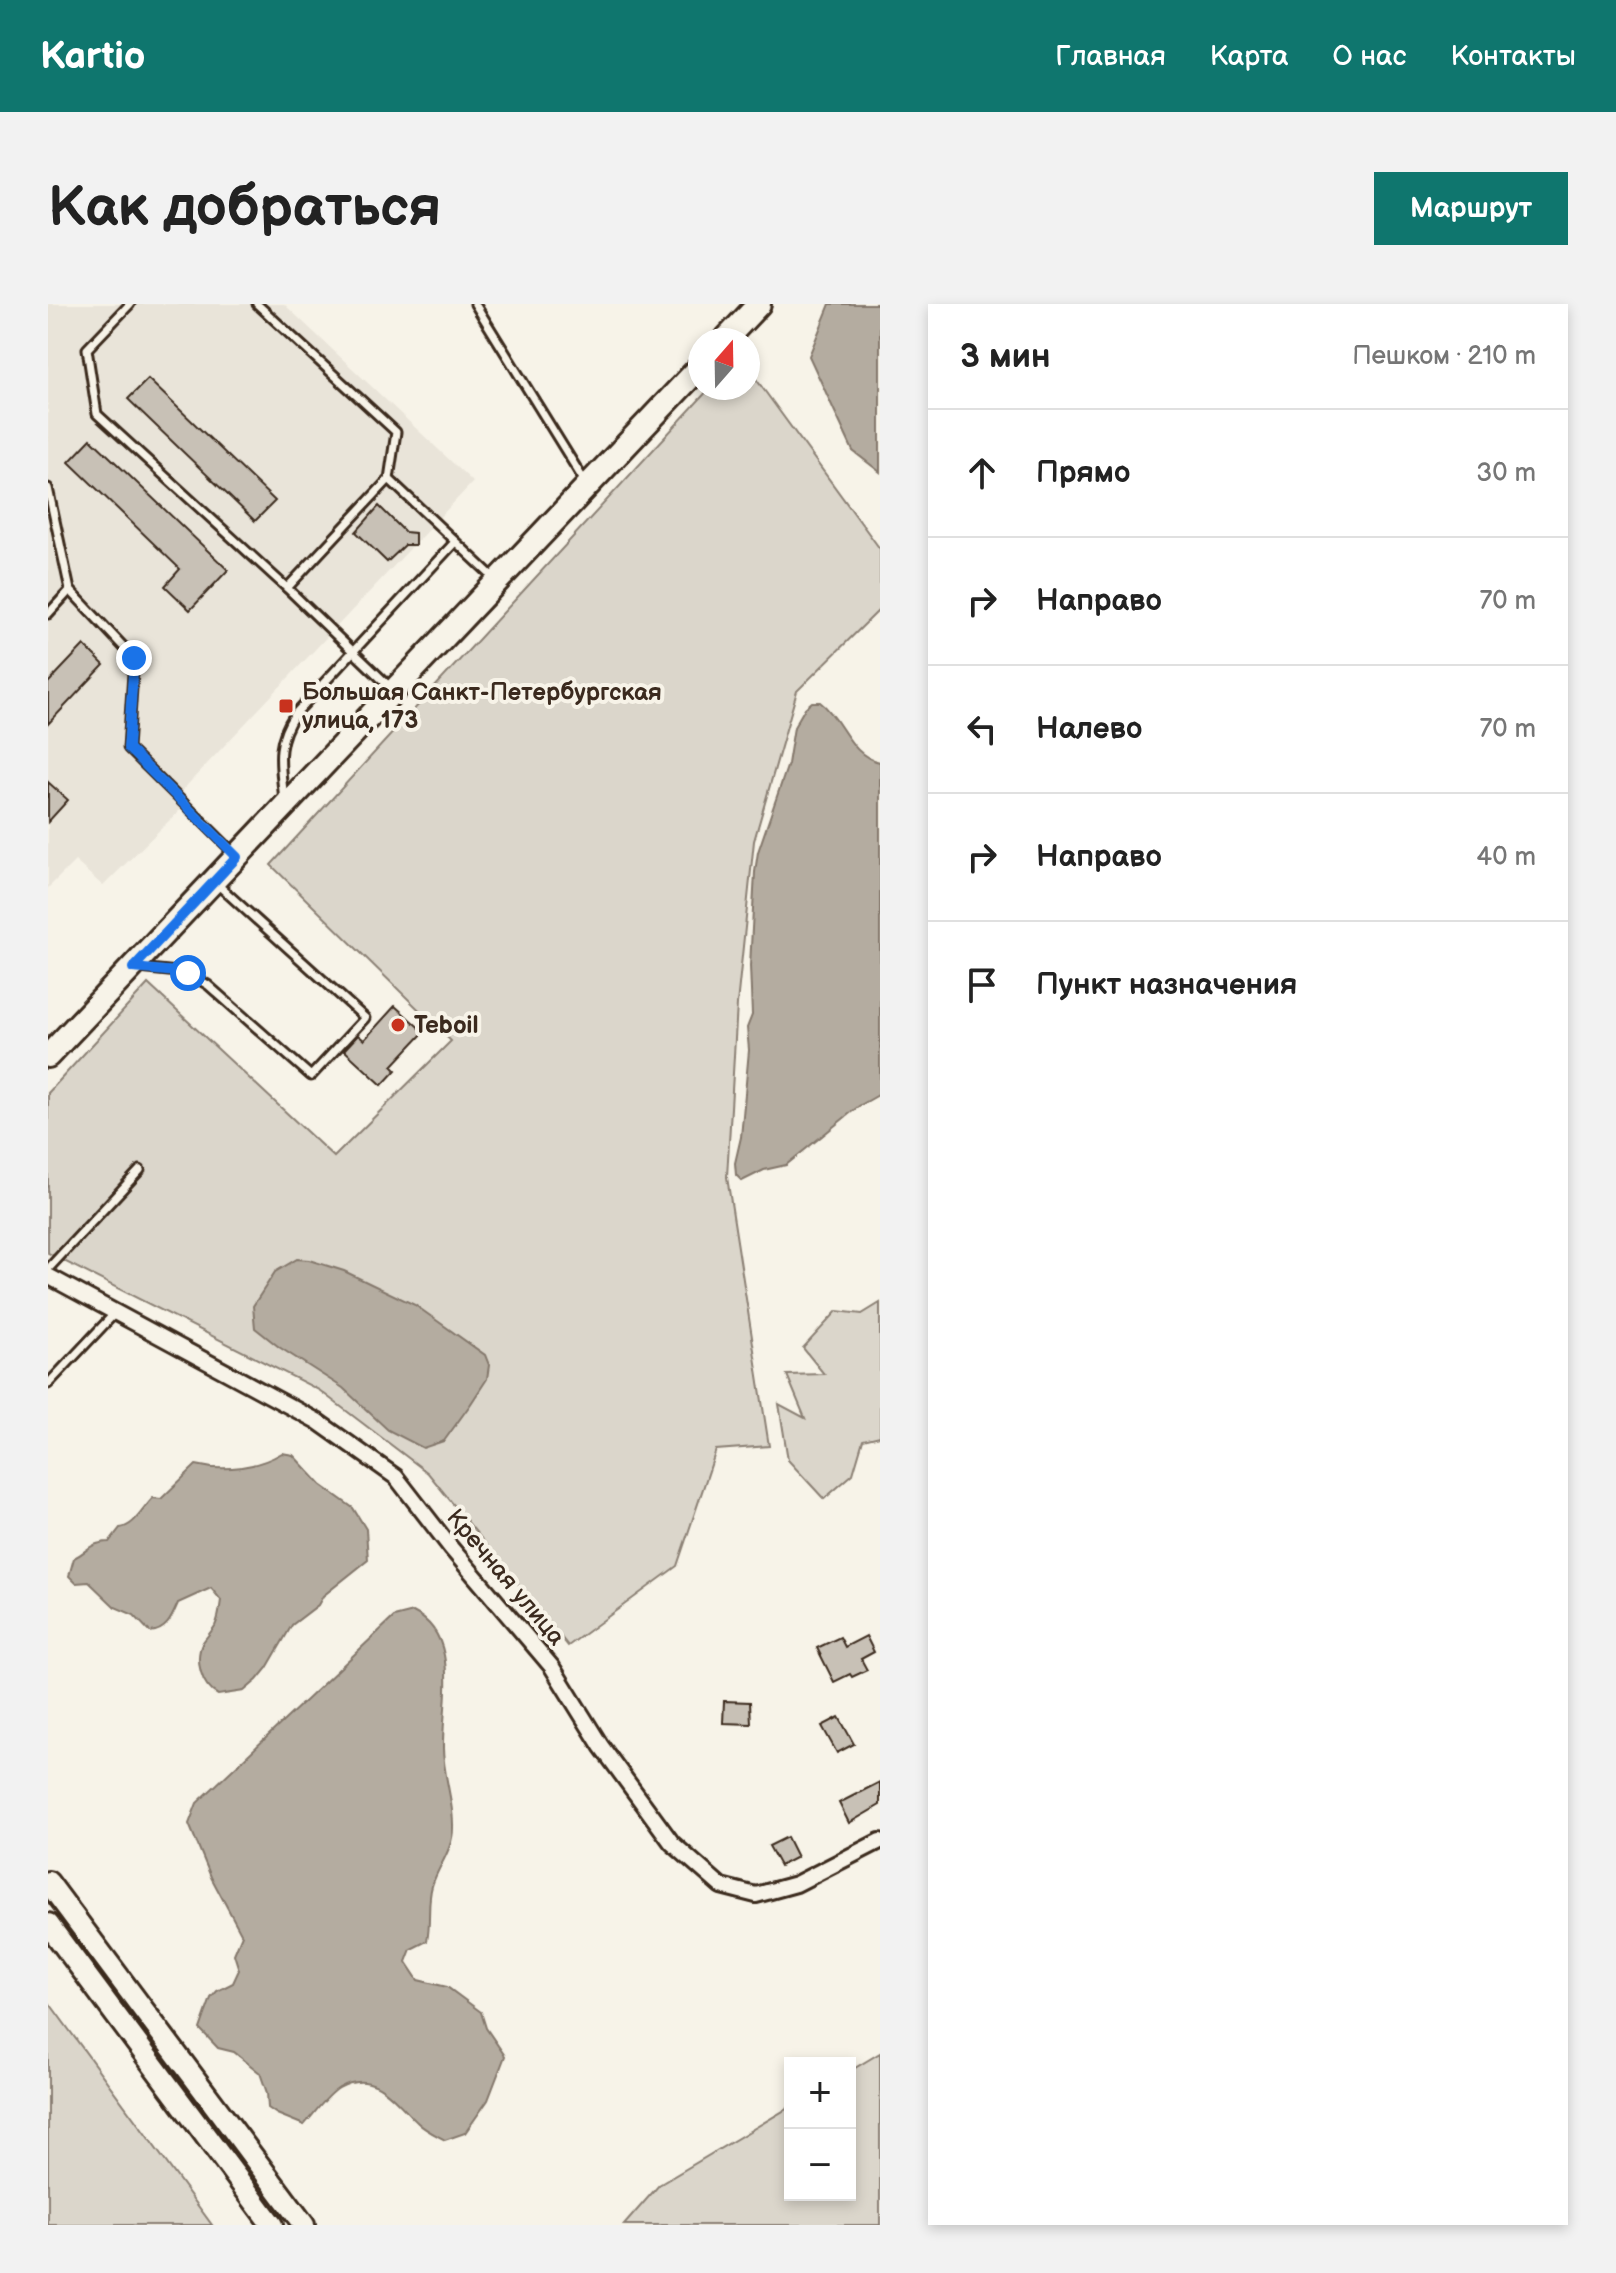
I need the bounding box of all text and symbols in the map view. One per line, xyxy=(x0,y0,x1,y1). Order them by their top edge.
text: Kartio xyxy=(40,34,146,79)
text: Главная xyxy=(1055,40,1166,73)
text: Карта xyxy=(1210,40,1289,73)
text: О нас xyxy=(1333,40,1406,73)
text: Контакты xyxy=(1450,40,1576,73)
button: Маршрут xyxy=(1374,172,1568,245)
text: Как добраться xyxy=(48,175,441,242)
north arrow xyxy=(688,328,760,400)
text: 3 мин xyxy=(960,336,1051,377)
text: Пешком · 210 m xyxy=(1352,341,1536,372)
icon: ahead xyxy=(960,451,1004,495)
text: Прямо xyxy=(1036,455,1130,491)
text: 30 m xyxy=(1476,458,1536,489)
icon: right xyxy=(960,579,1004,623)
text: Направо xyxy=(1036,583,1162,619)
text: 70 m xyxy=(1479,586,1536,617)
route end xyxy=(116,640,152,676)
place label: Большая Санкт-Петербургская улица, 173 xyxy=(302,678,662,735)
marker: Большая Санкт-Петербургская улица, 173 xyxy=(277,697,295,715)
icon: left xyxy=(960,707,1004,751)
text: Налево xyxy=(1036,711,1142,747)
text: 70 m xyxy=(1479,714,1536,745)
icon: right xyxy=(960,835,1004,879)
text: Направо xyxy=(1036,839,1162,875)
text: 40 m xyxy=(1476,842,1536,873)
route start xyxy=(170,955,206,991)
icon: arrive xyxy=(960,963,1004,1007)
text: Пункт назначения xyxy=(1036,967,1297,1003)
place label: Teboil xyxy=(414,1011,479,1040)
marker: Teboil xyxy=(389,1016,407,1034)
street label: Кречная улица xyxy=(440,1503,571,1651)
map controls xyxy=(784,2057,856,2201)
button: + xyxy=(784,2057,856,2129)
button: − xyxy=(784,2129,856,2201)

